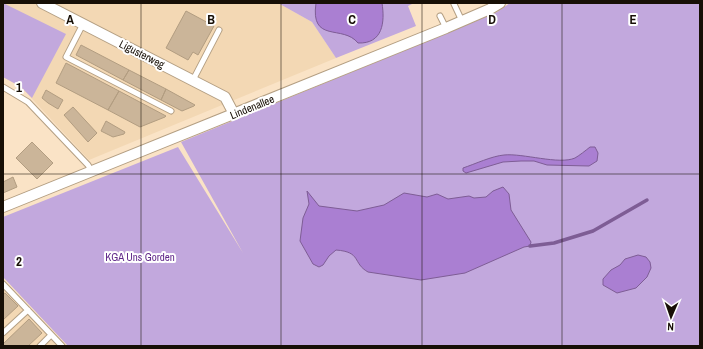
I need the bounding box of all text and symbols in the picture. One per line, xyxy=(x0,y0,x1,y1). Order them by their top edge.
text: A xyxy=(66,11,74,28)
text: B xyxy=(207,11,215,28)
text: C xyxy=(348,11,356,28)
text: D xyxy=(488,11,496,28)
text: E xyxy=(629,11,637,28)
street label: Ligusterweg xyxy=(117,37,167,71)
text: 1 xyxy=(16,79,22,96)
street label: Lindenallee xyxy=(228,92,276,122)
park label: KGA Uns Gorden xyxy=(105,250,175,264)
text: 2 xyxy=(16,253,22,270)
north arrow xyxy=(651,297,691,337)
text: N xyxy=(667,320,674,334)

